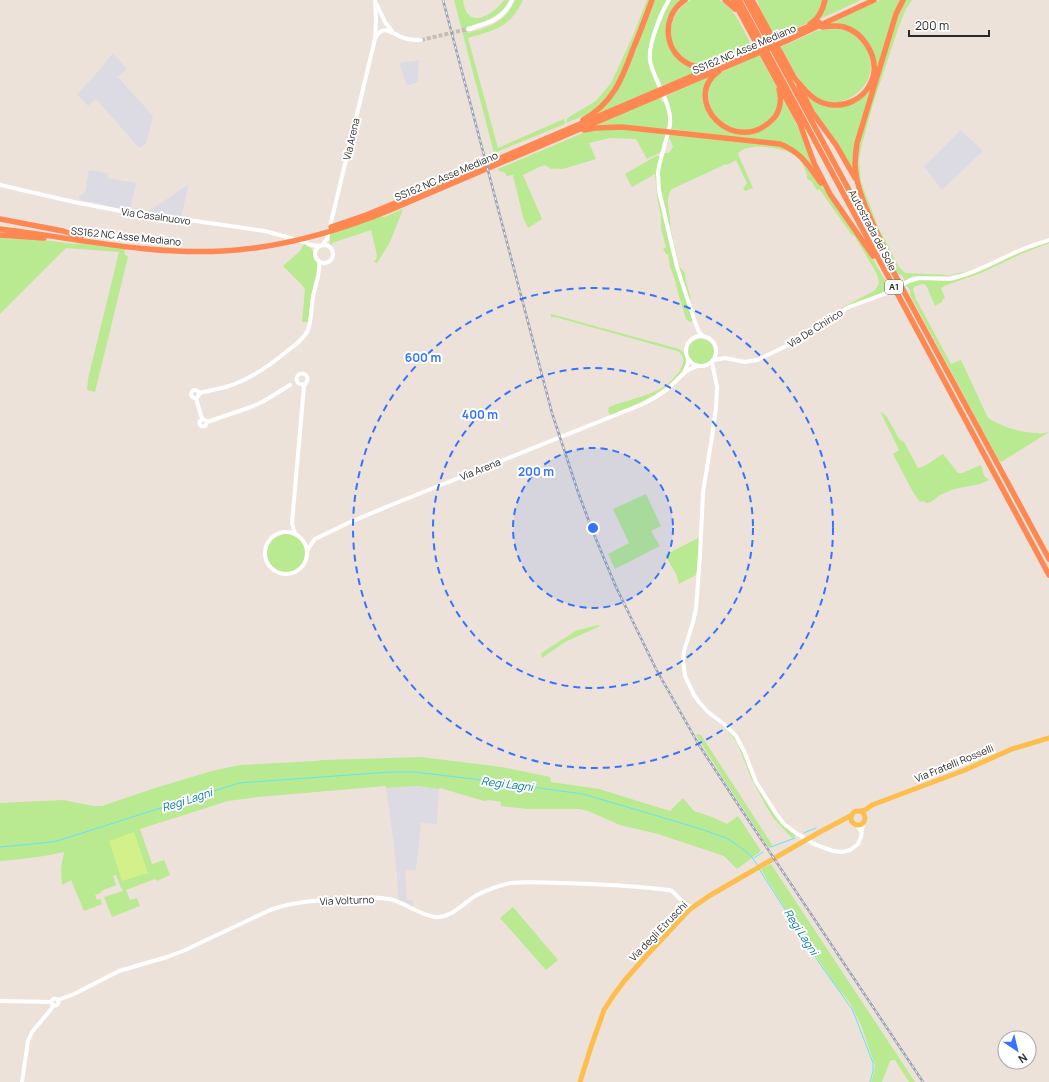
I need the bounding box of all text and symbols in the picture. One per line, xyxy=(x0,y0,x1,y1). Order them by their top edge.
scale bar xyxy=(909,12,989,38)
text: 200 m xyxy=(915,17,949,34)
street label: SS162 NC Asse Mediano xyxy=(690,21,798,77)
street label: Via Arena xyxy=(339,117,363,161)
street label: SS162 NC Asse Mediano xyxy=(392,148,500,204)
street label: Autostrada del Sole xyxy=(846,187,900,273)
street label: Via Casalnuovo xyxy=(120,204,192,228)
street label: SS162 NC Asse Mediano xyxy=(70,223,182,249)
road number: A1 xyxy=(885,280,903,294)
street label: Via De Chirico xyxy=(785,305,845,351)
text: 600 m xyxy=(405,349,441,366)
text: 400 m xyxy=(462,406,498,423)
street label: Via Arena xyxy=(458,454,502,484)
text: 200 m xyxy=(518,463,554,480)
centre of rings xyxy=(586,521,600,535)
street label: Via Fratelli Rosselli xyxy=(912,741,996,785)
water label: Regi Lagni xyxy=(480,773,535,794)
water label: Regi Lagni xyxy=(160,784,215,815)
street label: Via Volturno xyxy=(319,892,375,908)
street label: Via degli Etruschi xyxy=(626,898,690,964)
water label: Regi Lagni xyxy=(781,906,823,959)
north arrow xyxy=(997,1030,1037,1070)
text: N xyxy=(1015,1050,1031,1067)

